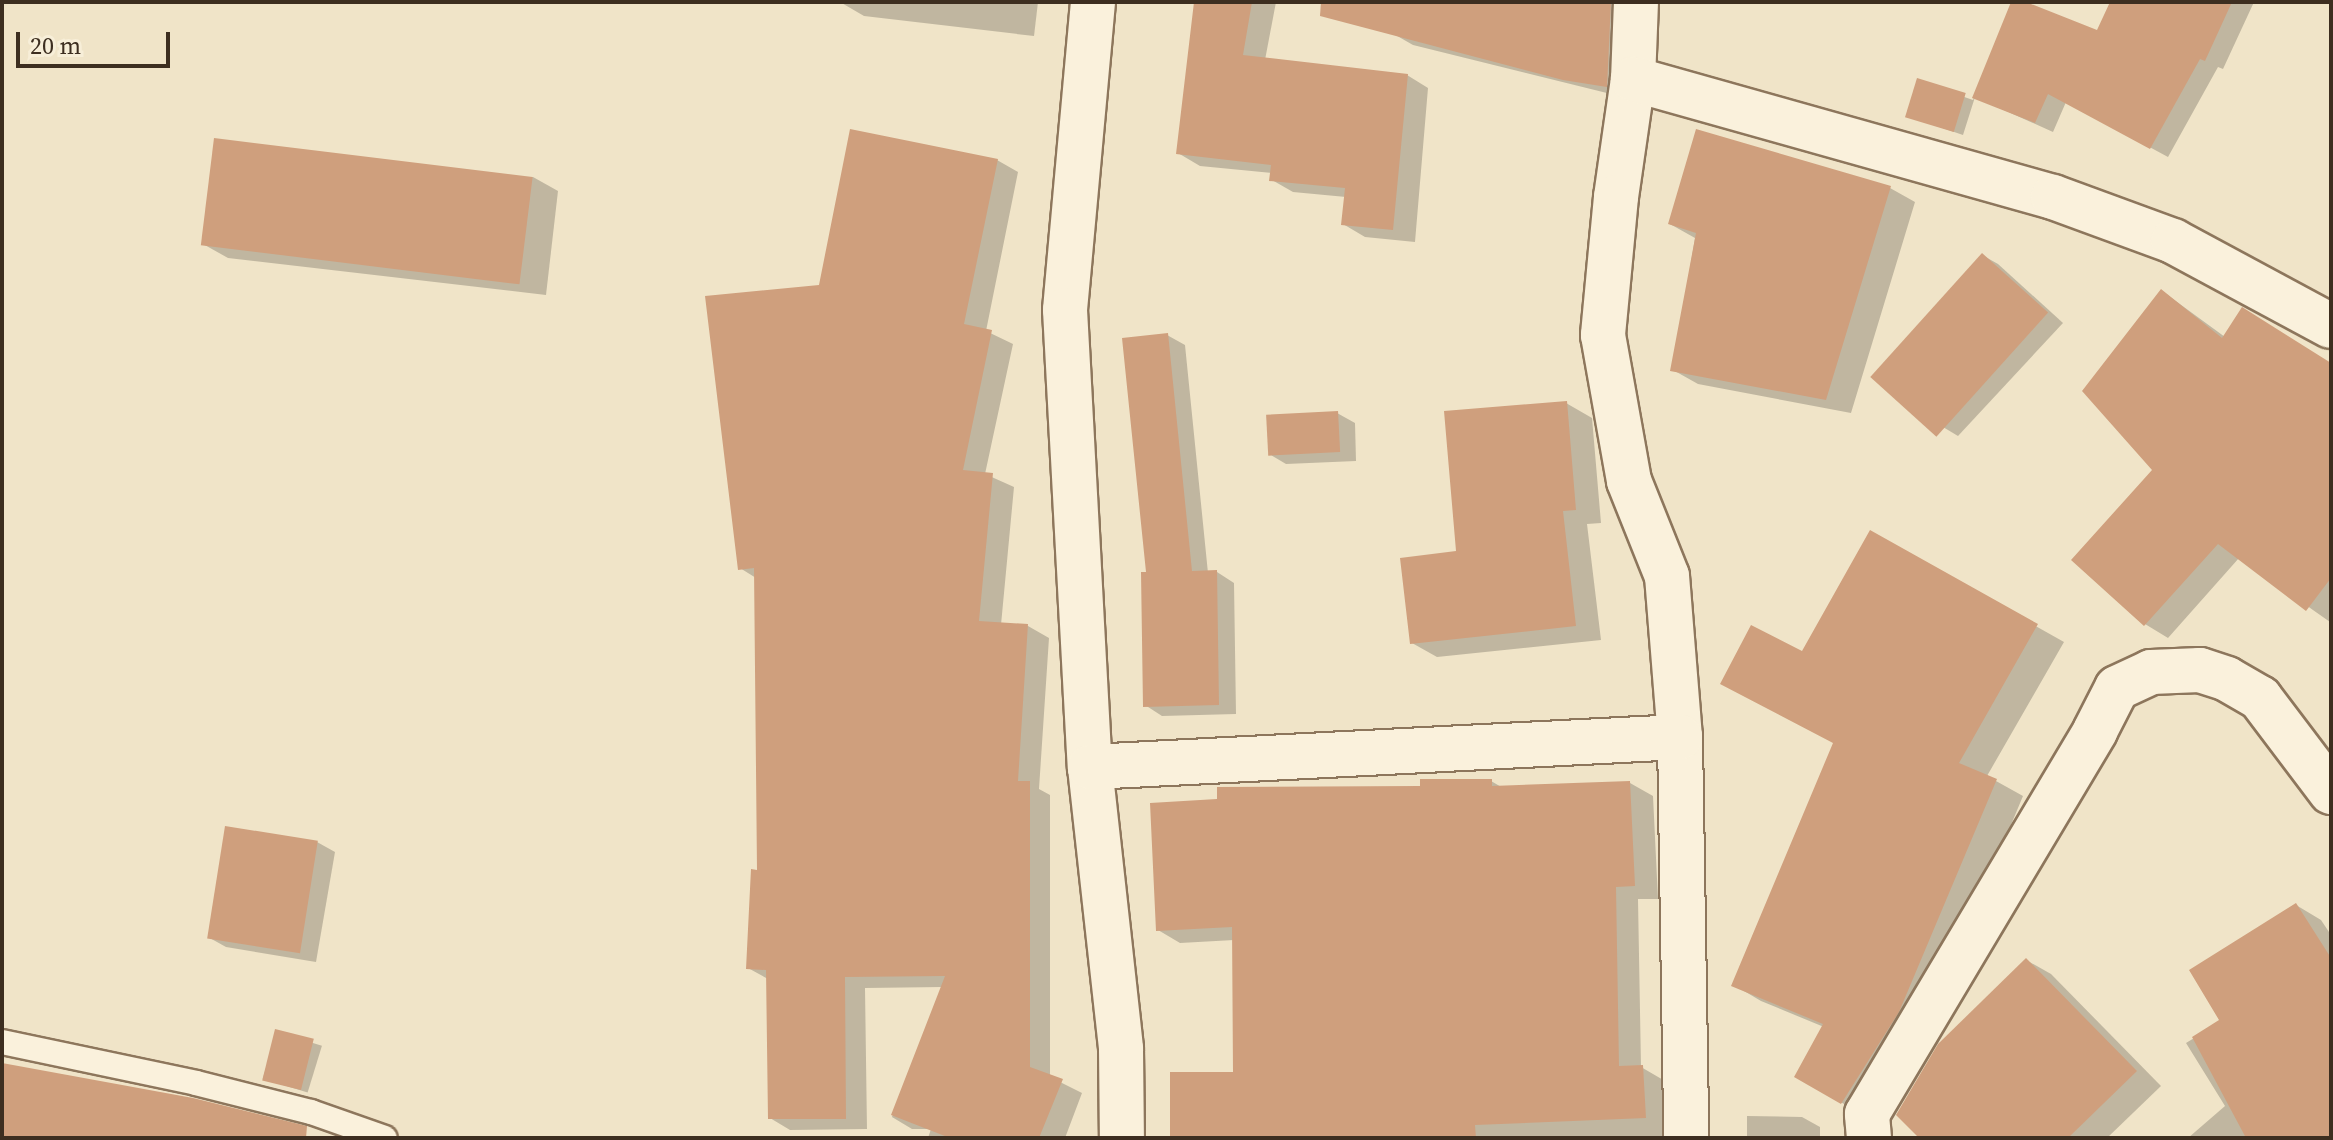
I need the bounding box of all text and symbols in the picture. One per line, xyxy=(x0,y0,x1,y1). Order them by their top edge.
scale bar xyxy=(20,16,174,66)
text: 20 m xyxy=(30,29,81,62)

